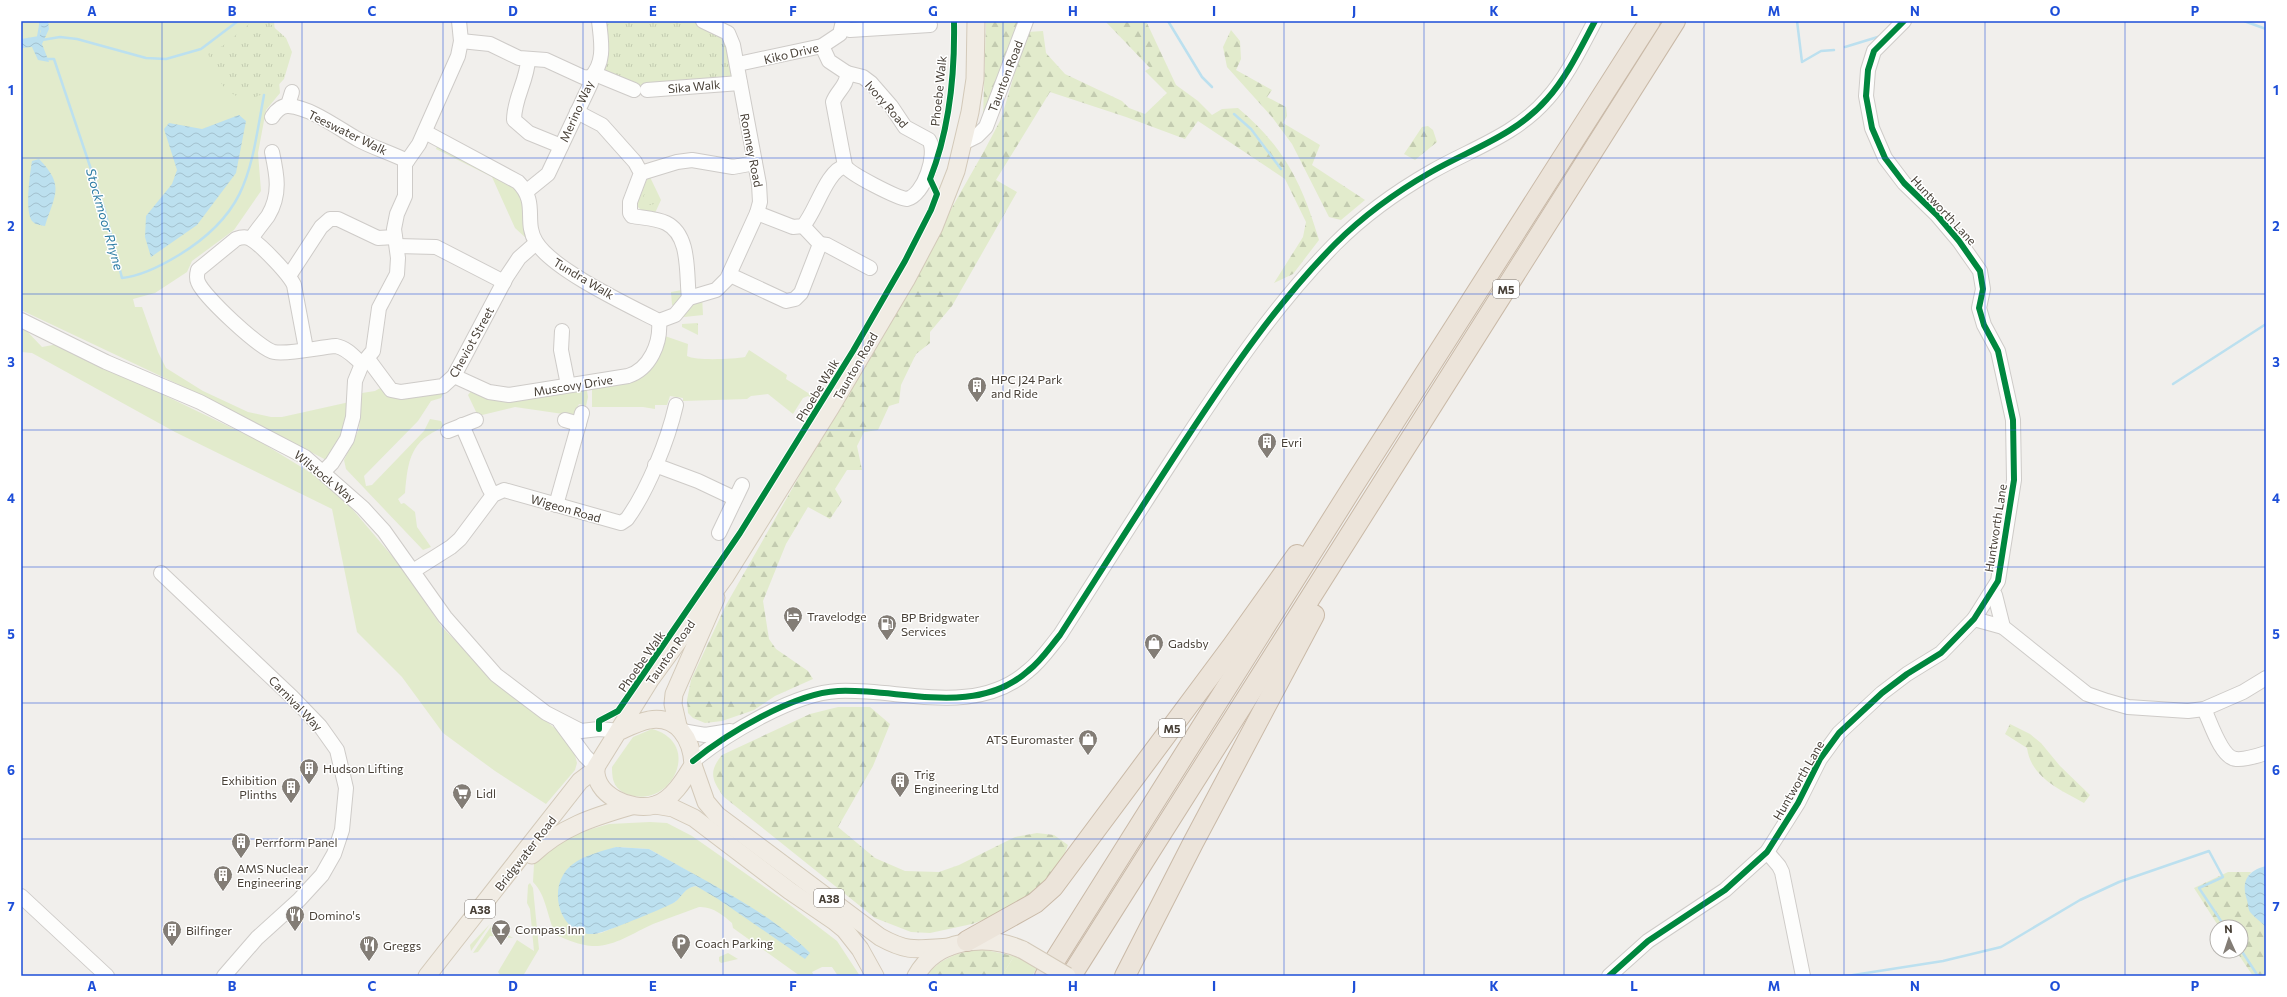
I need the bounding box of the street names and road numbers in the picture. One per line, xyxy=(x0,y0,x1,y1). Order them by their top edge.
street label: Taunton Road xyxy=(985,38,1025,114)
street label: Kiko Drive xyxy=(762,40,820,66)
street label: Phoebe Walk xyxy=(927,54,949,127)
street label: Sika Walk xyxy=(667,77,721,95)
street label: Merino Way xyxy=(556,78,596,144)
street label: Ivory Road xyxy=(863,78,911,130)
street label: Teeswater Walk xyxy=(306,107,390,157)
street label: Romney Road xyxy=(738,112,766,188)
street label: Huntworth Lane xyxy=(1908,173,1980,247)
street label: Tundra Walk xyxy=(551,255,617,302)
road number: M5 xyxy=(1493,280,1519,298)
street label: Cheviot Street xyxy=(446,304,496,380)
street label: Taunton Road xyxy=(830,330,880,402)
street label: Phoebe Walk xyxy=(793,356,842,424)
street label: Muscovy Drive xyxy=(532,372,614,398)
street label: Wilstock Way xyxy=(292,447,358,505)
street label: Huntworth Lane xyxy=(1981,483,2009,573)
street label: Wigeon Road xyxy=(529,491,603,525)
street label: Taunton Road xyxy=(643,617,697,687)
street label: Phoebe Walk xyxy=(615,627,667,694)
street label: Carnival Way xyxy=(266,673,326,733)
road number: M5 xyxy=(1159,719,1185,737)
street label: Huntworth Lane xyxy=(1770,738,1826,822)
street label: Bridgwater Road xyxy=(491,813,559,893)
road number: A38 xyxy=(814,889,844,907)
road number: A38 xyxy=(465,900,495,918)

